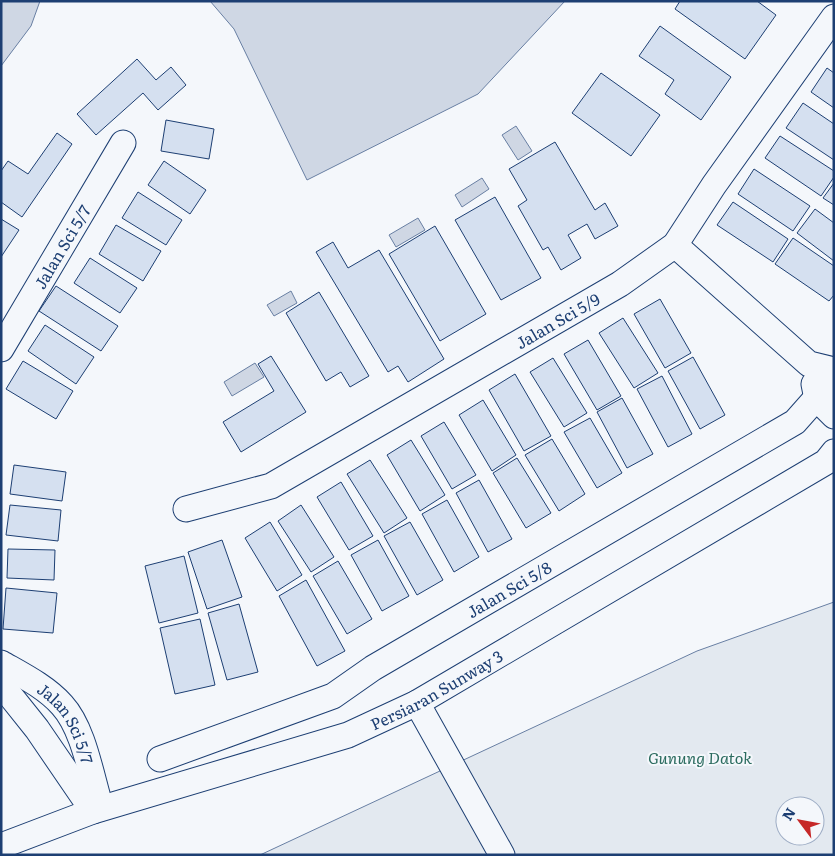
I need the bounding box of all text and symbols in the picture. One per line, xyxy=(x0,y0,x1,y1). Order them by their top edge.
street label: Jalan Sci 5/7 xyxy=(27,200,96,293)
street label: Jalan Sci 5/9 xyxy=(511,286,604,354)
street label: Jalan Sci 5/8 xyxy=(462,555,556,623)
street label: Persiaran Sunway 3 xyxy=(366,643,507,735)
street label: Jalan Sci 5/7 xyxy=(33,676,100,766)
park label: Gunung Datok xyxy=(648,745,752,769)
north arrow xyxy=(775,796,825,846)
text: N xyxy=(777,803,800,824)

